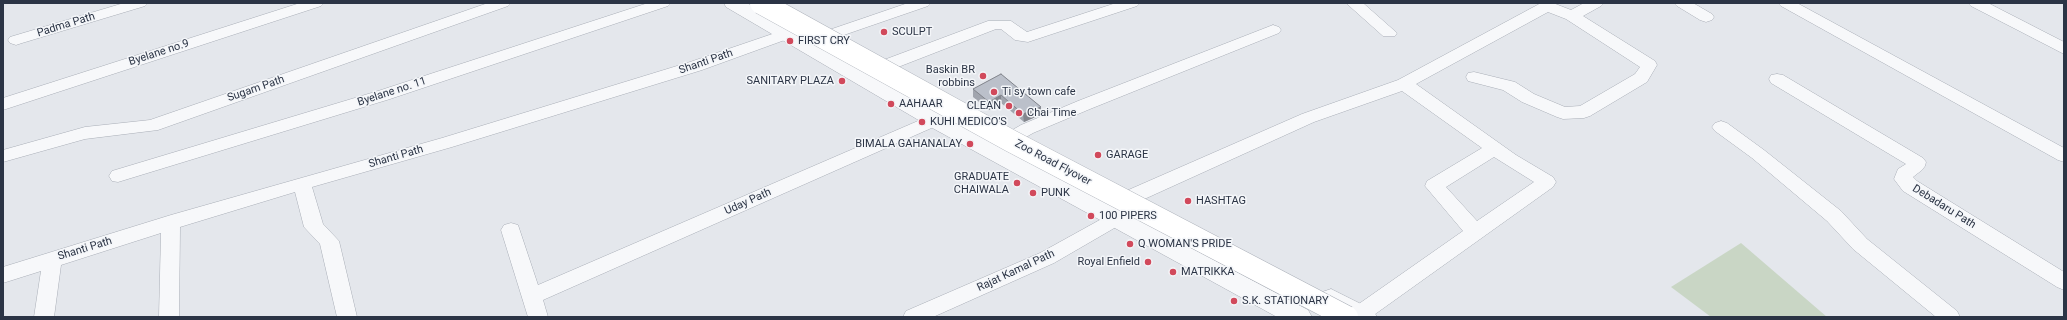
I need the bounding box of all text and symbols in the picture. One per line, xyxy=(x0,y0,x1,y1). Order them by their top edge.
street label: Padma Path xyxy=(35,10,97,40)
place label: SCULPT xyxy=(892,25,932,39)
marker: SCULPT xyxy=(879,27,889,37)
place label: FIRST CRY xyxy=(798,34,850,48)
marker: FIRST CRY xyxy=(785,36,795,46)
street label: Byelane no.9 xyxy=(127,37,191,69)
street label: Shanti Path xyxy=(677,47,735,77)
place label: Baskin BR robbins xyxy=(926,63,975,89)
marker: Baskin BR robbins xyxy=(978,71,988,81)
street label: Sugam Path xyxy=(226,73,286,105)
place label: SANITARY PLAZA xyxy=(746,74,834,88)
street label: Byelane no. 11 xyxy=(356,75,428,109)
marker: SANITARY PLAZA xyxy=(837,76,847,86)
place label: Ti sy town cafe xyxy=(1002,85,1076,99)
marker: Ti sy town cafe xyxy=(989,87,999,97)
place label: AAHAAR xyxy=(899,97,942,111)
marker: AAHAAR xyxy=(886,99,896,109)
place label: CLEAN xyxy=(967,99,1001,113)
marker: CLEAN xyxy=(1004,101,1014,111)
place label: Chai Time xyxy=(1027,106,1076,120)
marker: Chai Time xyxy=(1014,108,1024,118)
place label: KUHI MEDICO'S xyxy=(930,115,1007,129)
marker: KUHI MEDICO'S xyxy=(917,117,927,127)
place label: BIMALA GAHANALAY xyxy=(855,137,962,151)
street label: Zoo Road Flyover xyxy=(1013,137,1093,189)
marker: BIMALA GAHANALAY xyxy=(965,139,975,149)
street label: Shanti Path xyxy=(367,143,425,171)
place label: GARAGE xyxy=(1106,148,1148,162)
marker: GARAGE xyxy=(1093,150,1103,160)
place label: GRADUATE CHAIWALA xyxy=(954,170,1009,196)
marker: GRADUATE CHAIWALA xyxy=(1012,178,1022,188)
street label: Debadaru Path xyxy=(1910,182,1978,232)
street label: Uday Path xyxy=(723,186,773,218)
place label: PUNK xyxy=(1041,186,1070,200)
marker: PUNK xyxy=(1028,188,1038,198)
place label: HASHTAG xyxy=(1196,194,1246,208)
marker: HASHTAG xyxy=(1183,196,1193,206)
place label: 100 PIPERS xyxy=(1099,209,1157,223)
marker: 100 PIPERS xyxy=(1086,211,1096,221)
street label: Shanti Path xyxy=(56,234,114,264)
place label: Q WOMAN'S PRIDE xyxy=(1138,237,1232,251)
marker: Q WOMAN'S PRIDE xyxy=(1125,239,1135,249)
street label: Rajat Kamal Path xyxy=(975,247,1057,295)
place label: Royal Enfield xyxy=(1077,255,1140,269)
marker: Royal Enfield xyxy=(1143,257,1153,267)
place label: MATRIKKA xyxy=(1181,265,1234,279)
marker: MATRIKKA xyxy=(1168,267,1178,277)
place label: S.K. STATIONARY xyxy=(1242,294,1328,308)
marker: S.K. STATIONARY xyxy=(1229,296,1239,306)

